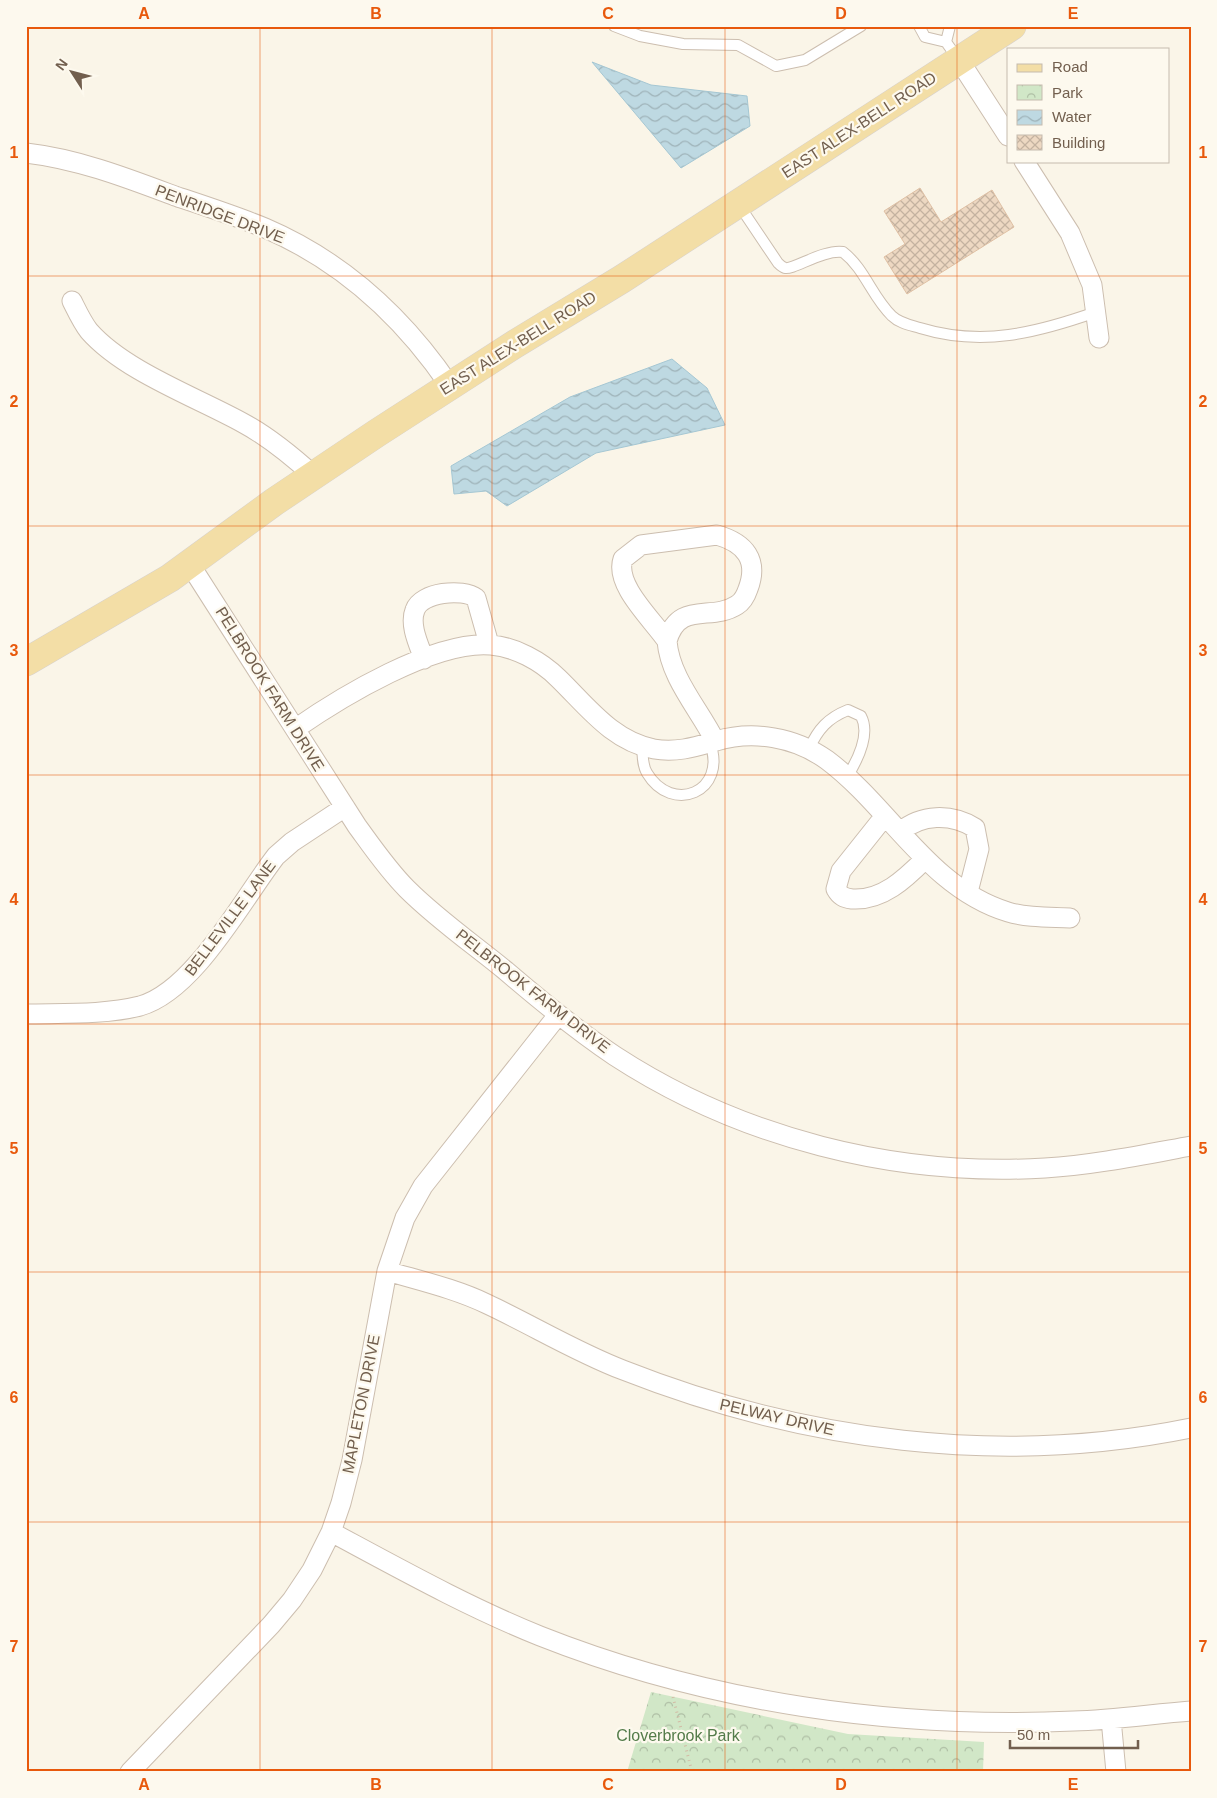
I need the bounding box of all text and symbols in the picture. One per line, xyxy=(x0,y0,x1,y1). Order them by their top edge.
text: A xyxy=(138,5,150,22)
text: B xyxy=(370,5,382,22)
text: C xyxy=(602,5,614,22)
text: D xyxy=(835,5,847,22)
text: E xyxy=(1068,5,1079,22)
north arrow xyxy=(48,48,98,98)
legend xyxy=(1007,48,1170,162)
text: N xyxy=(52,56,71,73)
text: Road xyxy=(1052,58,1088,75)
street label: EAST ALEX-BELL ROAD xyxy=(779,69,939,181)
text: Park xyxy=(1052,84,1083,101)
text: Water xyxy=(1052,108,1091,125)
text: Building xyxy=(1052,134,1105,151)
text: 1 xyxy=(10,144,19,161)
text: 1 xyxy=(1199,144,1208,161)
street label: PENRIDGE DRIVE xyxy=(153,182,287,246)
street label: EAST ALEX-BELL ROAD xyxy=(437,288,599,398)
text: 2 xyxy=(10,393,19,410)
text: 2 xyxy=(1199,393,1208,410)
street label: PELBROOK FARM DRIVE xyxy=(212,604,328,774)
text: 3 xyxy=(10,642,19,659)
text: 3 xyxy=(1199,642,1208,659)
street label: BELLEVILLE LANE xyxy=(181,857,279,979)
text: 4 xyxy=(10,891,19,908)
text: 4 xyxy=(1199,891,1208,908)
street label: PELBROOK FARM DRIVE xyxy=(453,926,613,1056)
text: 5 xyxy=(10,1140,19,1157)
text: 5 xyxy=(1199,1140,1208,1157)
street label: MAPLETON DRIVE xyxy=(339,1333,383,1475)
text: 6 xyxy=(10,1389,19,1406)
text: 6 xyxy=(1199,1389,1208,1406)
street label: PELWAY DRIVE xyxy=(718,1396,836,1438)
text: 7 xyxy=(10,1638,19,1655)
text: 7 xyxy=(1199,1638,1208,1655)
scale bar xyxy=(1010,1718,1137,1750)
text: 50 m xyxy=(1017,1726,1050,1743)
park label: Cloverbrook Park xyxy=(616,1727,741,1744)
text: A xyxy=(138,1776,150,1793)
text: B xyxy=(370,1776,382,1793)
text: C xyxy=(602,1776,614,1793)
text: D xyxy=(835,1776,847,1793)
text: E xyxy=(1068,1776,1079,1793)

